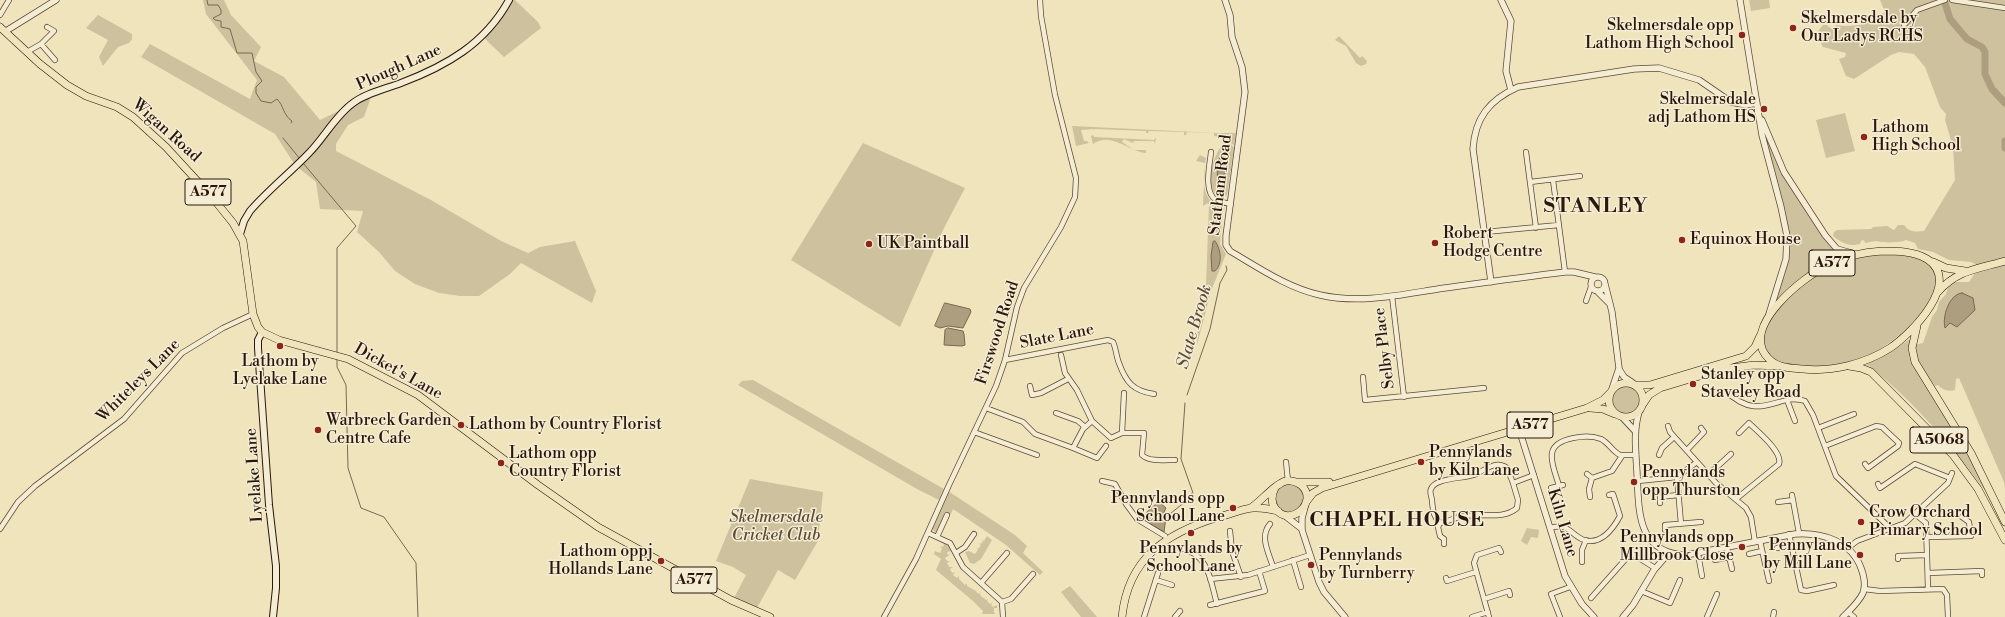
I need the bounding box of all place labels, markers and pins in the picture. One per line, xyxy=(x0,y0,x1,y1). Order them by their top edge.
place label: Skelmersdale by Our Ladys RCHS xyxy=(1801,9,1923,47)
place label: Skelmersdale opp Lathom High School xyxy=(1585,16,1734,54)
marker: Skelmersdale by Our Ladys RCHS xyxy=(1788,23,1798,33)
marker: Skelmersdale opp Lathom High School xyxy=(1737,30,1747,40)
place label: Skelmersdale adj Lathom HS xyxy=(1648,90,1756,128)
marker: Skelmersdale adj Lathom HS xyxy=(1759,104,1769,114)
place label: Lathom High School xyxy=(1872,118,1961,156)
marker: Lathom High School xyxy=(1859,132,1869,142)
place label: Robert Hodge Centre xyxy=(1443,224,1543,262)
place label: Equinox House xyxy=(1690,230,1801,250)
place label: UK Paintball xyxy=(877,234,969,254)
marker: Equinox House xyxy=(1677,235,1687,245)
marker: Robert Hodge Centre xyxy=(1430,238,1440,248)
marker: UK Paintball xyxy=(864,239,874,249)
marker: Lathom by Lyelake Lane xyxy=(275,341,285,351)
place label: Lathom by Lyelake Lane xyxy=(233,352,327,390)
place label: Stanley opp Staveley Road xyxy=(1701,365,1801,403)
marker: Stanley opp Staveley Road xyxy=(1688,379,1698,389)
place label: Warbreck Garden Centre Cafe xyxy=(326,411,451,449)
place label: Lathom by Country Florist xyxy=(469,415,662,435)
marker: Lathom by Country Florist xyxy=(456,420,466,430)
marker: Warbreck Garden Centre Cafe xyxy=(313,425,323,435)
place label: Pennylands by Kiln Lane xyxy=(1429,443,1520,481)
place label: Lathom opp Country Florist xyxy=(509,444,621,482)
marker: Pennylands by Kiln Lane xyxy=(1416,457,1426,467)
marker: Lathom opp Country Florist xyxy=(496,458,506,468)
place label: Pennylands opp Thurston xyxy=(1642,463,1740,501)
marker: Pennylands opp Thurston xyxy=(1629,477,1639,487)
place label: Pennylands opp School Lane xyxy=(1111,489,1225,527)
marker: Pennylands opp School Lane xyxy=(1228,503,1238,513)
place label: Crow Orchard Primary School xyxy=(1869,503,1983,541)
marker: Crow Orchard Primary School xyxy=(1856,517,1866,527)
marker: Pennylands by School Lane xyxy=(1186,528,1196,538)
place label: Pennylands opp Millbrook Close xyxy=(1620,528,1734,566)
place label: Pennylands by Mill Lane xyxy=(1764,536,1852,574)
place label: Pennylands by School Lane xyxy=(1139,539,1243,577)
place label: Lathom oppj Hollands Lane xyxy=(548,542,653,580)
marker: Pennylands opp Millbrook Close xyxy=(1737,542,1747,552)
place label: Pennylands by Turnberry xyxy=(1319,546,1414,584)
marker: Pennylands by Mill Lane xyxy=(1855,550,1865,560)
marker: Lathom oppj Hollands Lane xyxy=(656,556,666,566)
marker: Pennylands by Turnberry xyxy=(1306,560,1316,570)

